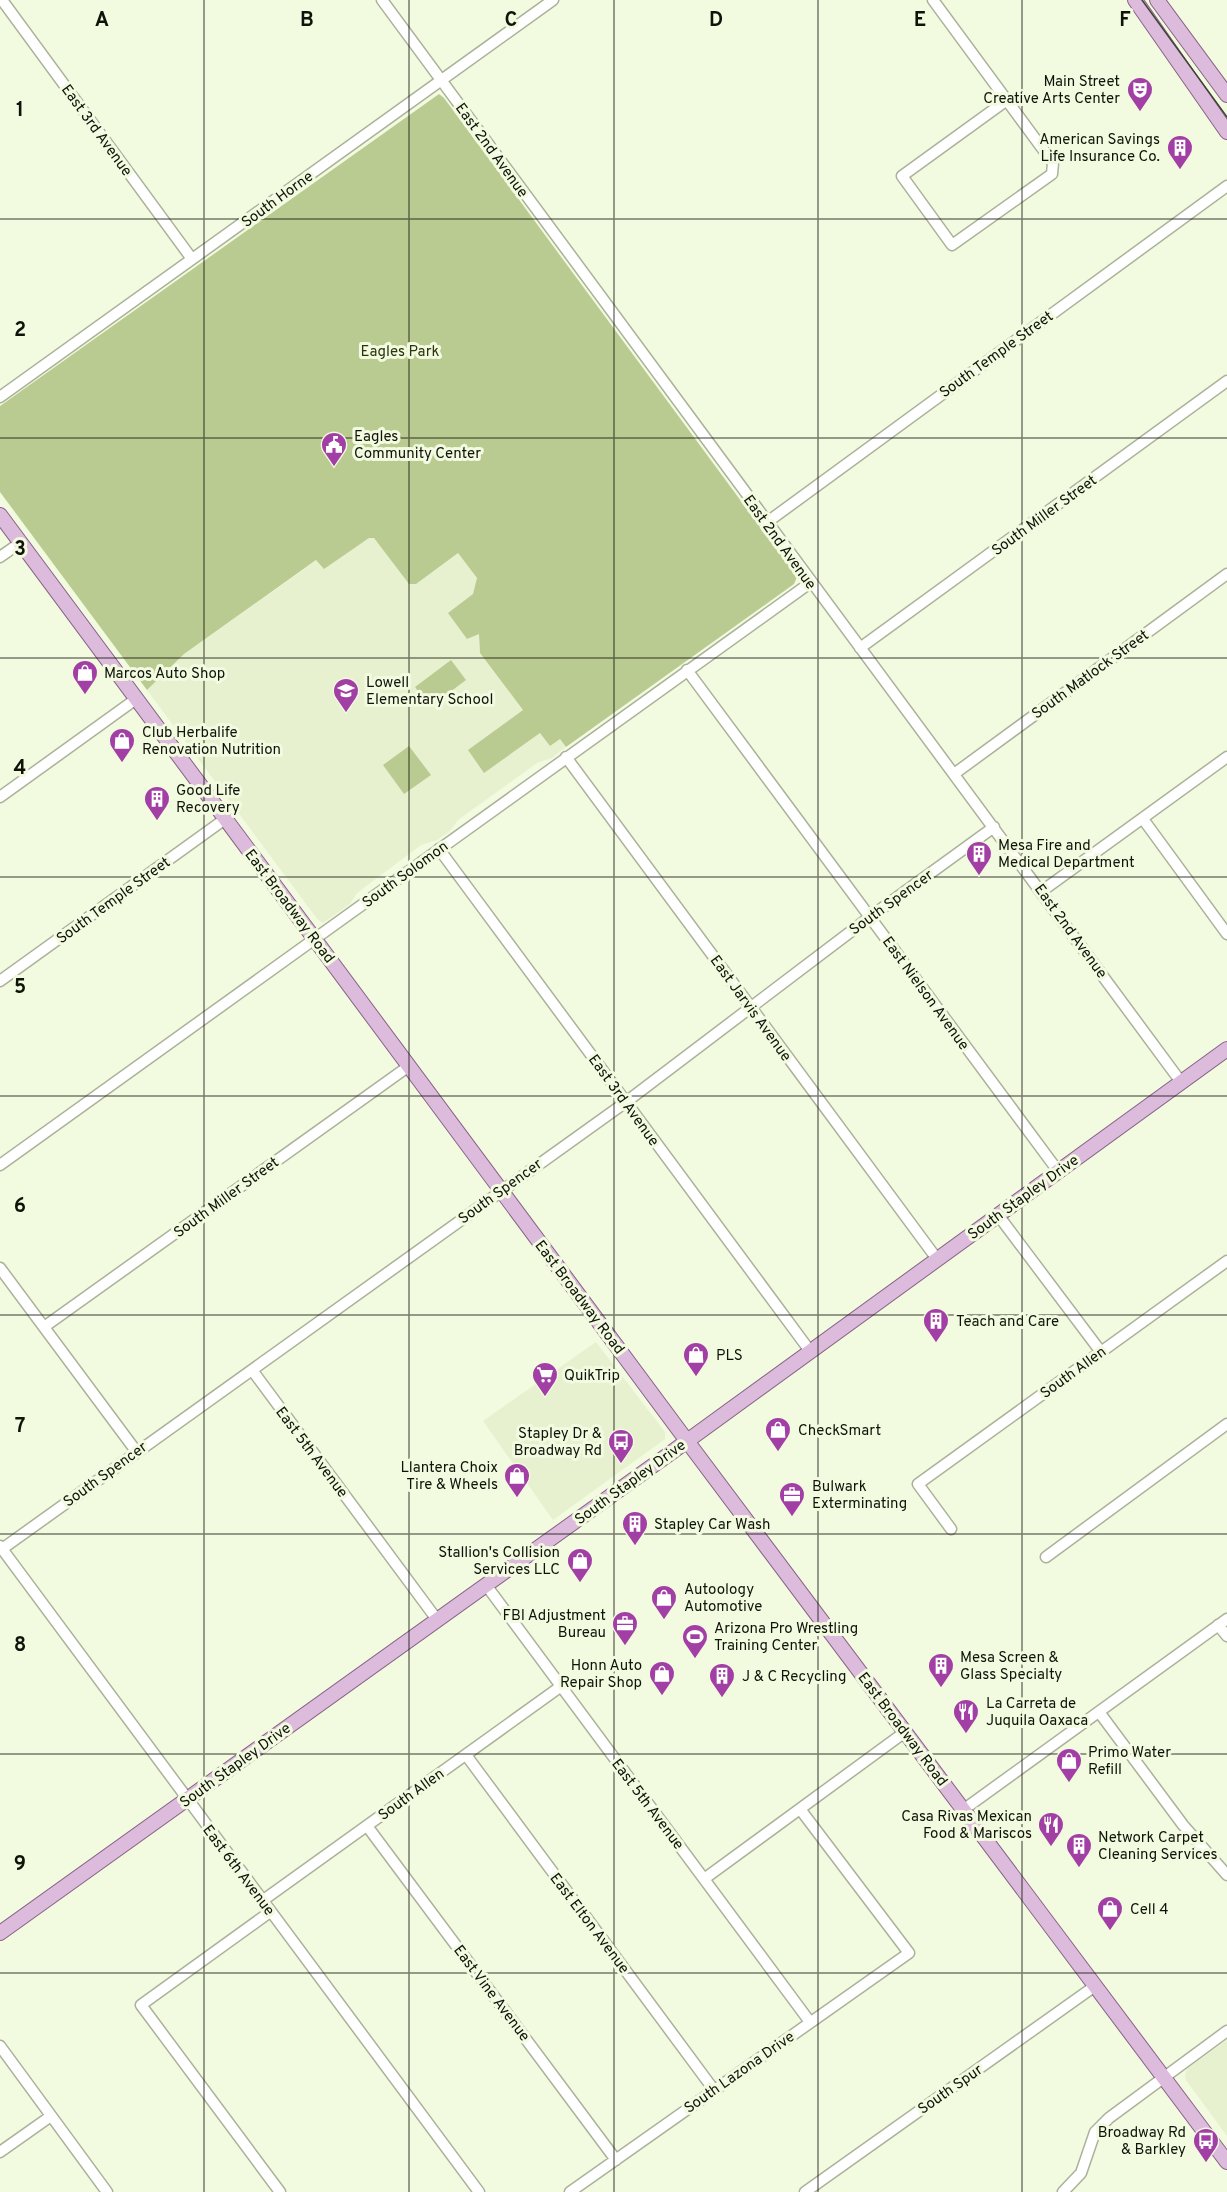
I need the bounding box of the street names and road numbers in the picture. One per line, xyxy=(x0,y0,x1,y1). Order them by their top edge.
street label: East 3rd Avenue xyxy=(56,81,135,181)
street label: East 2nd Avenue xyxy=(450,100,531,202)
street label: South Horne xyxy=(238,168,318,233)
street label: South Temple Street xyxy=(936,308,1058,403)
street label: South Miller Street xyxy=(989,472,1101,561)
street label: East 2nd Avenue xyxy=(738,492,819,594)
street label: South Matlock Street xyxy=(1029,626,1153,724)
street label: South Solomon xyxy=(359,838,453,913)
street label: East Broadway Road xyxy=(240,846,338,968)
street label: South Temple Street xyxy=(53,854,175,949)
street label: South Spencer xyxy=(846,866,938,940)
street label: East 2nd Avenue xyxy=(1029,881,1110,983)
street label: East Nielson Avenue xyxy=(877,933,972,1054)
street label: East Jarvis Avenue xyxy=(705,952,795,1066)
street label: East 3rd Avenue xyxy=(583,1051,662,1151)
street label: South Stapley Drive xyxy=(965,1152,1083,1245)
street label: South Miller Street xyxy=(171,1154,283,1243)
street label: South Spencer xyxy=(455,1155,547,1229)
street label: East Broadway Road xyxy=(530,1237,628,1359)
street label: South Allen xyxy=(1037,1343,1111,1404)
street label: East 5th Avenue xyxy=(270,1404,351,1502)
street label: South Stapley Drive xyxy=(572,1437,690,1530)
street label: South Spencer xyxy=(60,1438,152,1512)
street label: East Broadway Road xyxy=(853,1669,951,1791)
street label: South Stapley Drive xyxy=(177,1720,295,1813)
street label: East 5th Avenue xyxy=(606,1756,687,1854)
street label: South Allen xyxy=(375,1765,449,1826)
street label: East 6th Avenue xyxy=(197,1822,278,1920)
street label: East Elton Avenue xyxy=(545,1870,633,1978)
street label: East Vine Avenue xyxy=(448,1942,533,2046)
street label: South Lazona Drive xyxy=(681,2028,799,2118)
street label: South Spur xyxy=(915,2061,987,2119)

